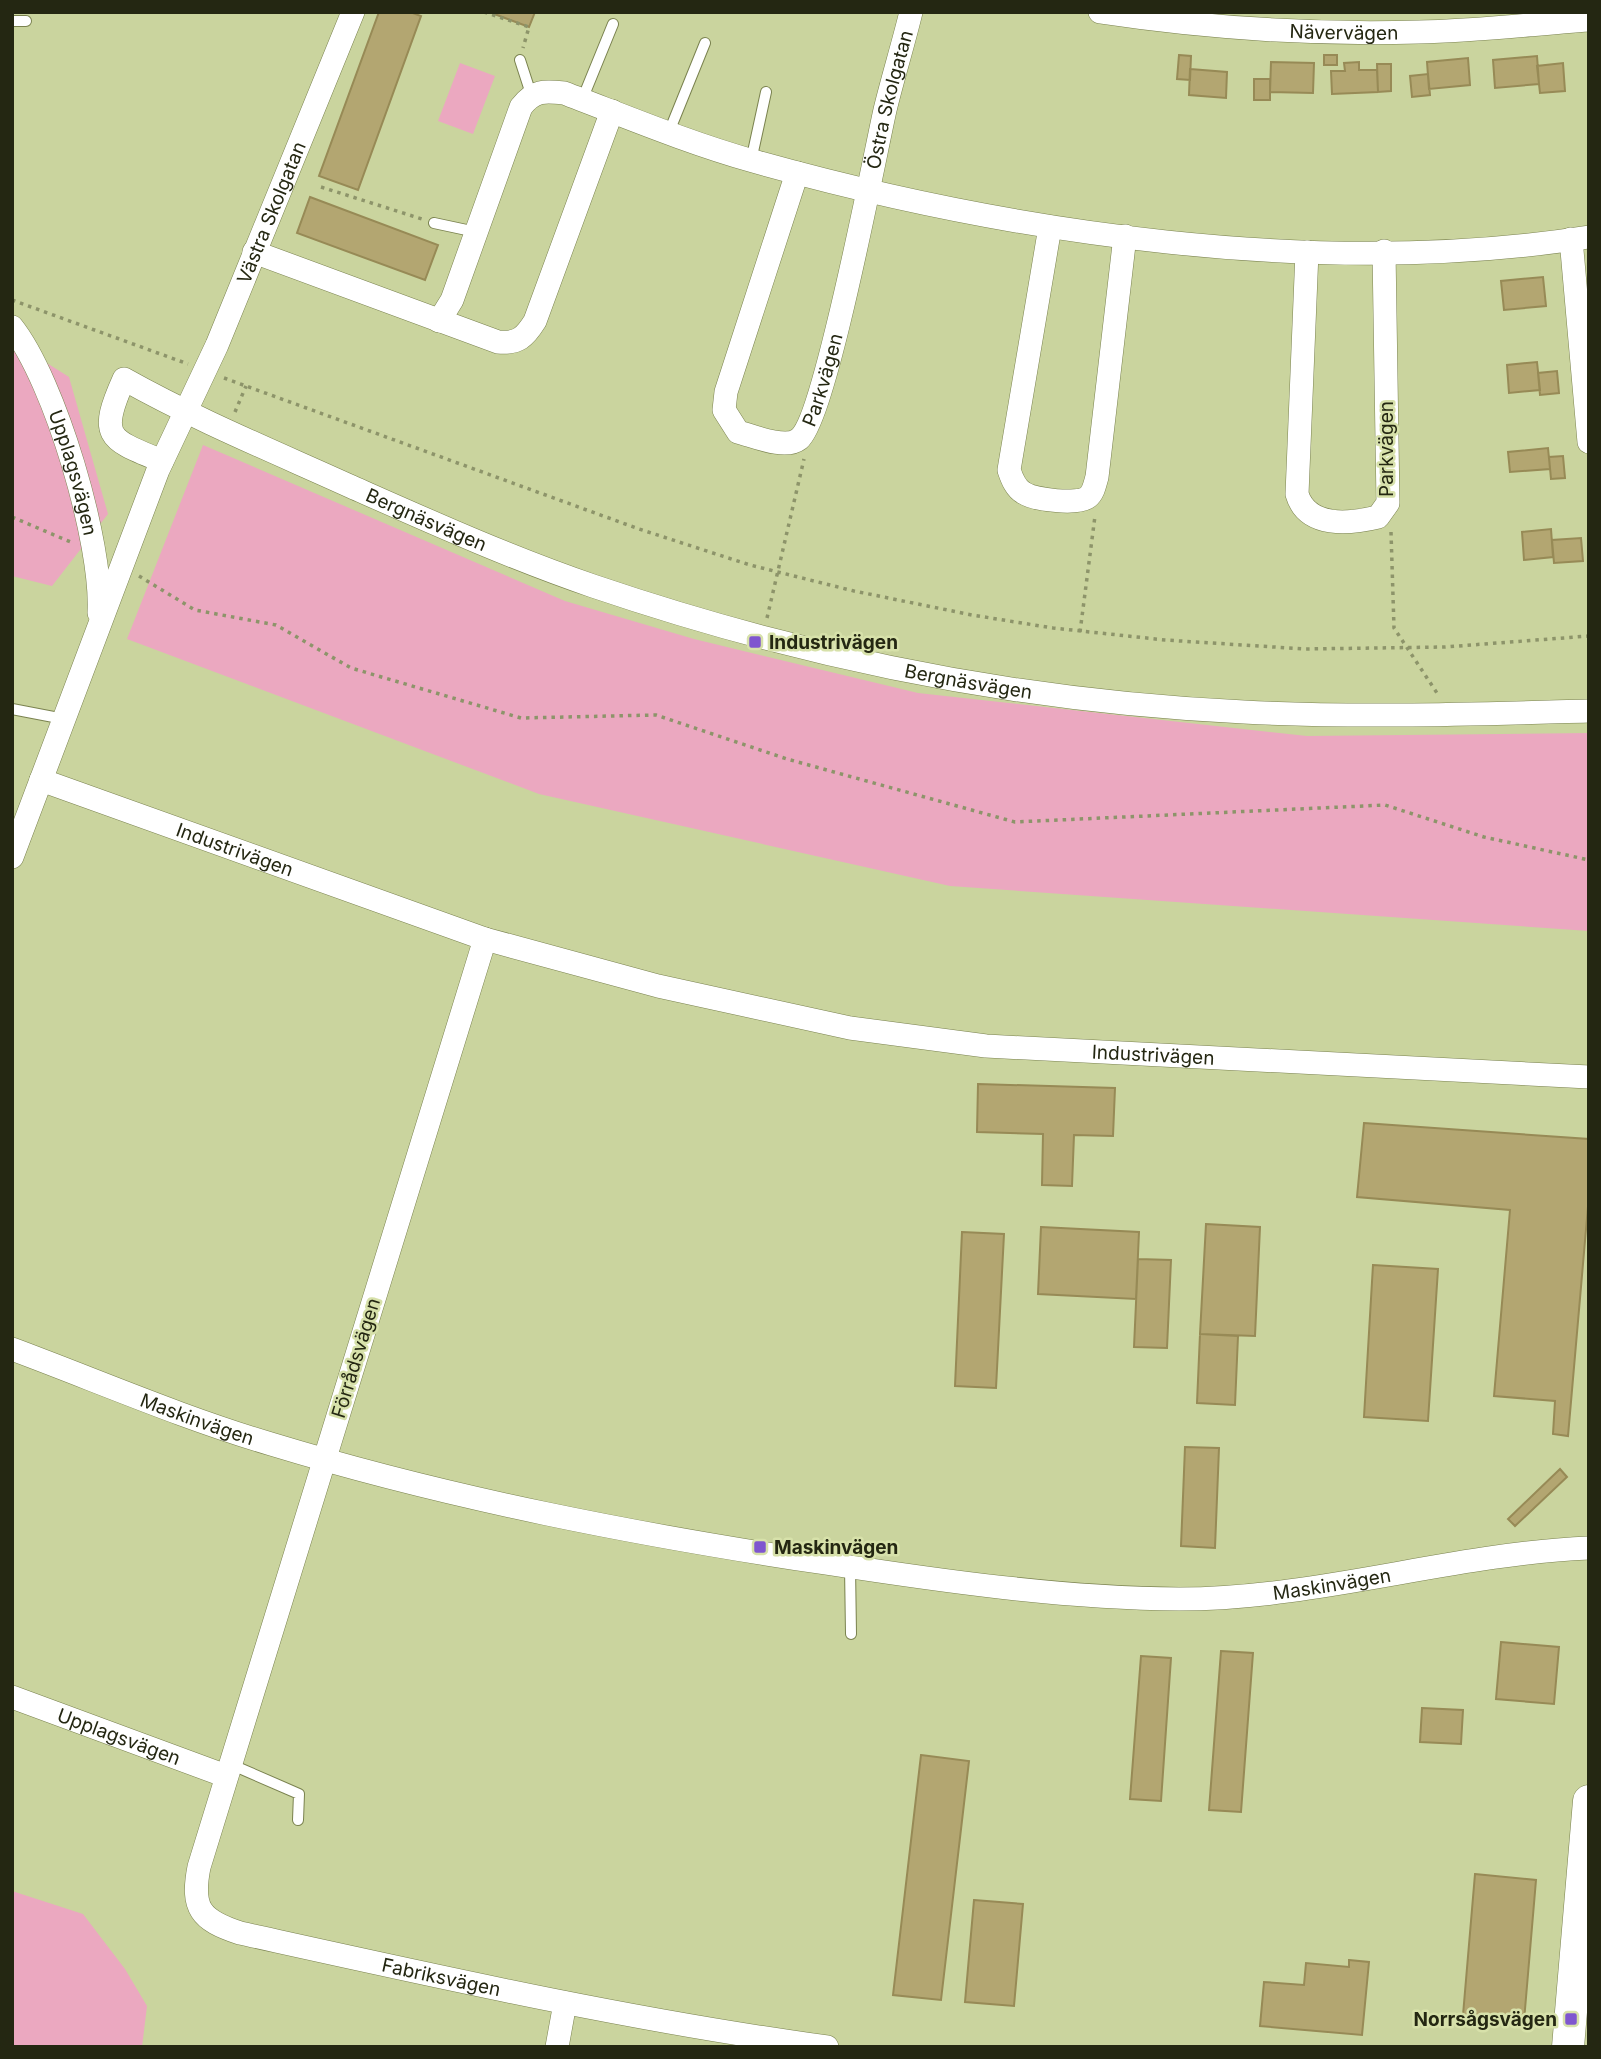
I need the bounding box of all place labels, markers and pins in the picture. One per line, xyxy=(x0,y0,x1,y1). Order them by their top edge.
place label: Industrivägen xyxy=(769,631,898,654)
marker: Industrivägen xyxy=(747,634,763,650)
place label: Maskinvägen xyxy=(774,1536,898,1559)
marker: Maskinvägen xyxy=(752,1539,768,1555)
place label: Norrsågsvägen xyxy=(1414,2008,1557,2031)
marker: Norrsågsvägen xyxy=(1563,2011,1579,2027)

